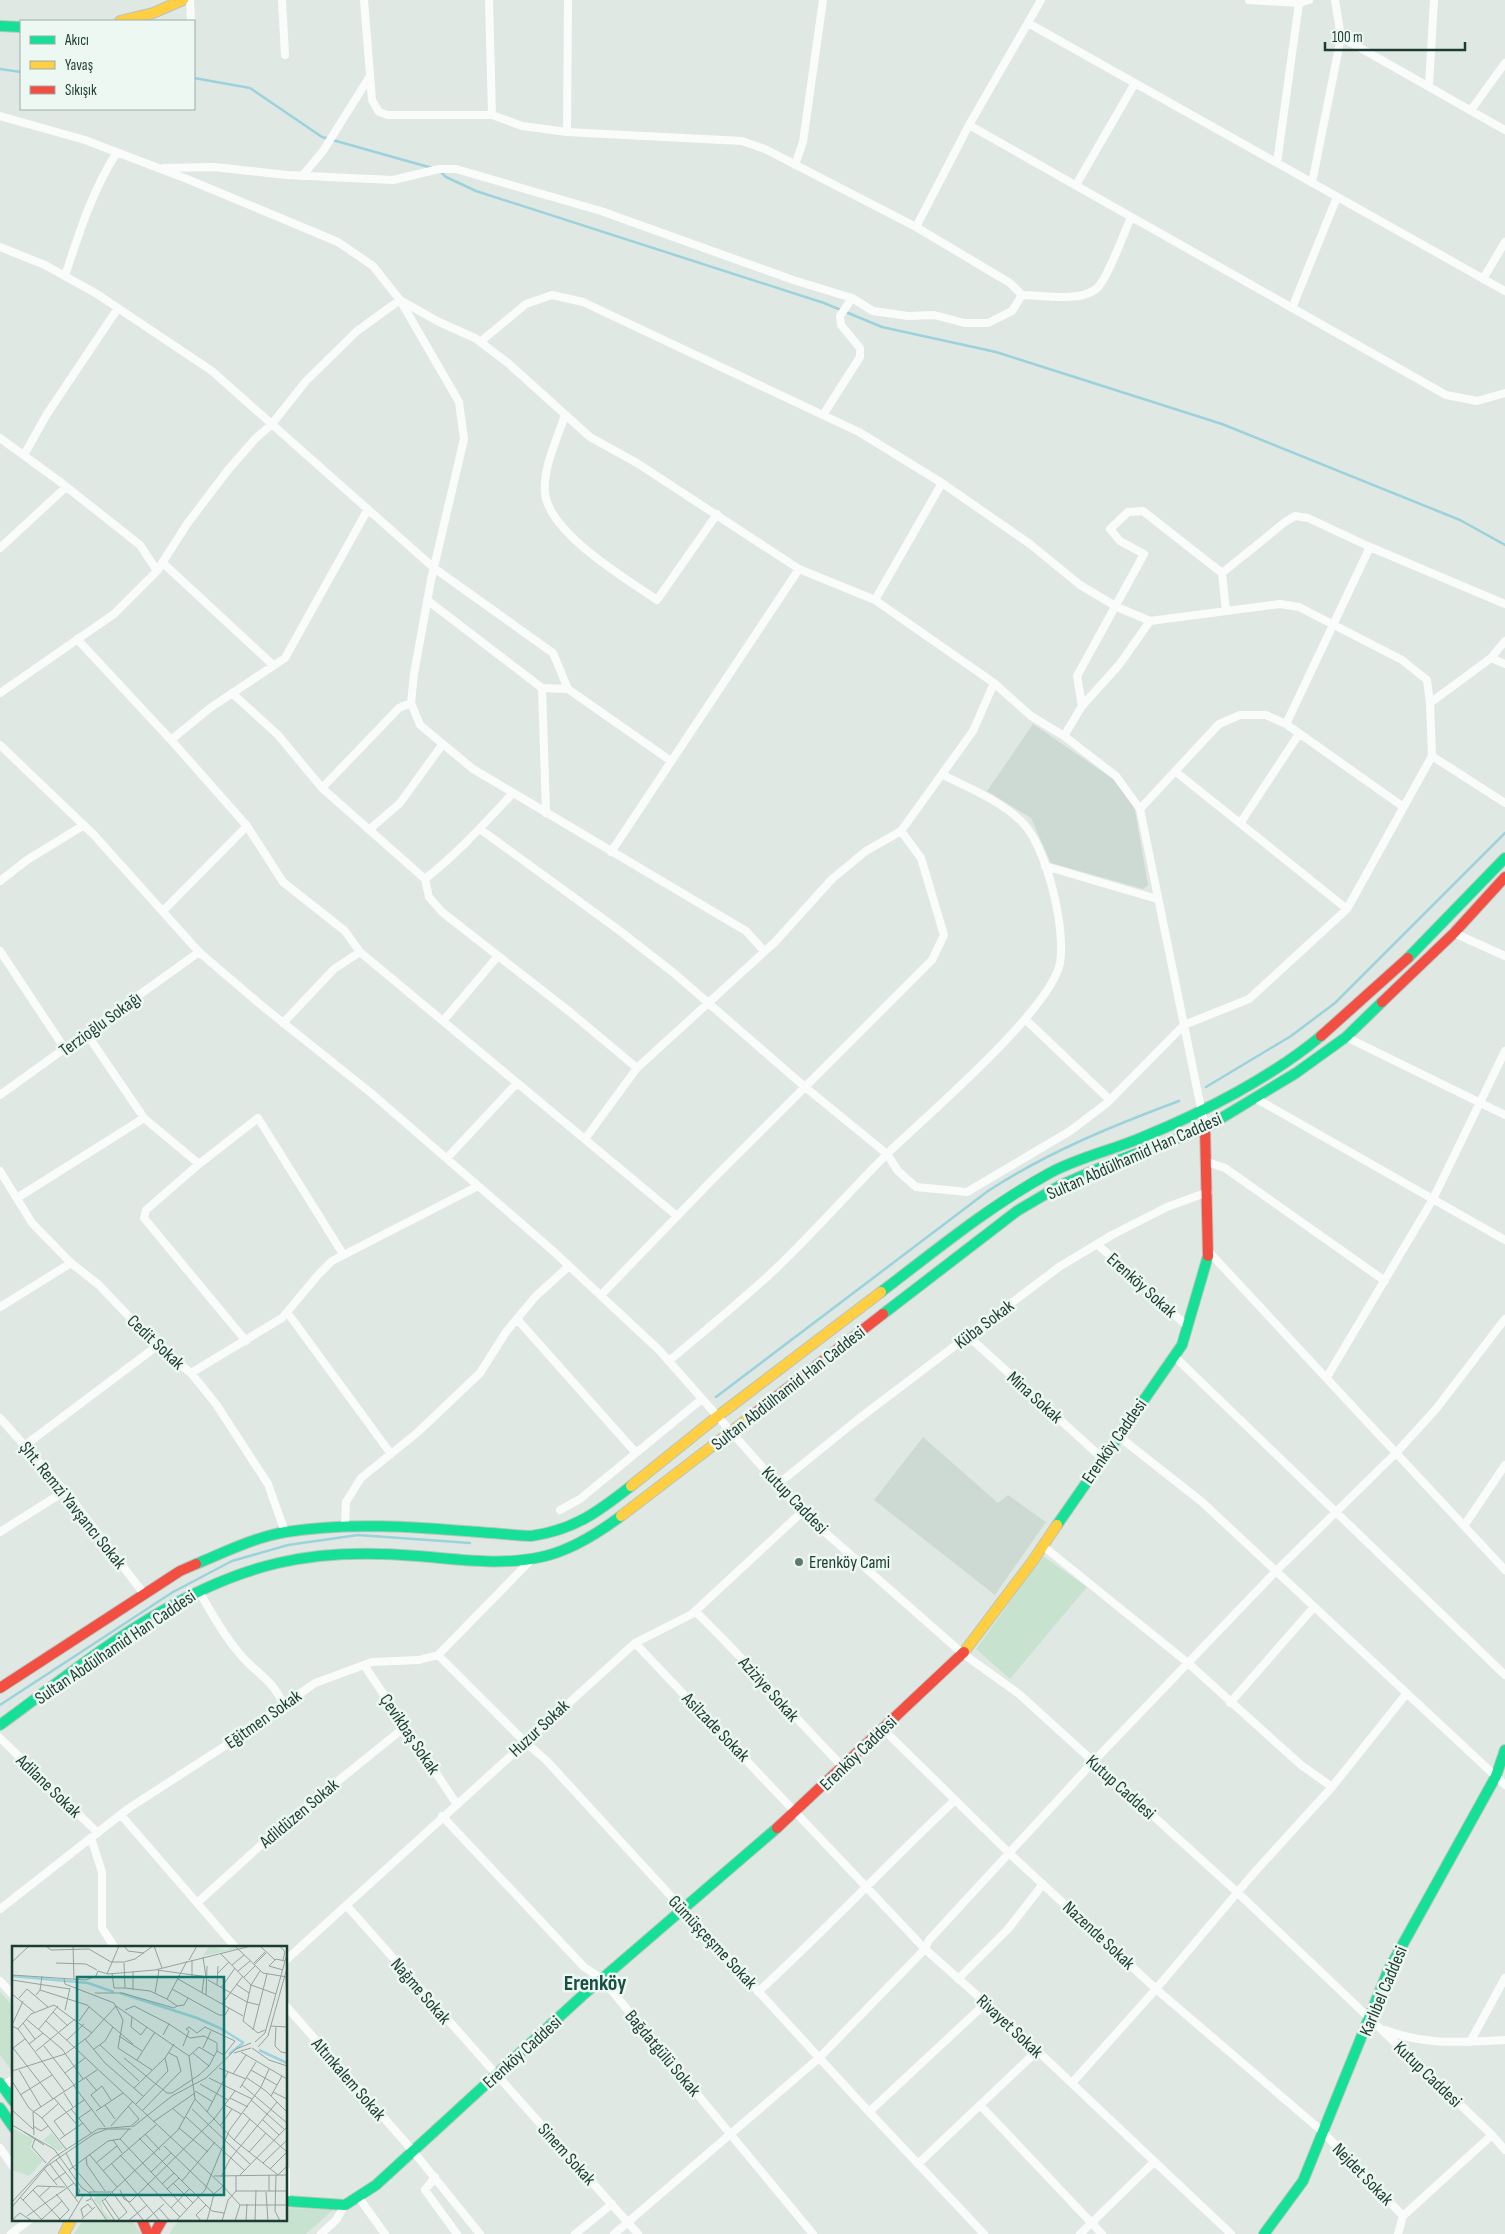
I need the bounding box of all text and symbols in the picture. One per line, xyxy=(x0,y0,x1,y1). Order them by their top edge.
legend xyxy=(20,20,195,110)
scale bar xyxy=(1325,20,1465,52)
text: 100 m xyxy=(1332,28,1363,47)
text: Akıcı xyxy=(64,31,89,50)
text: Yavaş xyxy=(65,56,93,75)
text: Sıkışık xyxy=(65,81,97,100)
street label: Terzioğlu Sokağı xyxy=(55,988,145,1061)
street label: Sultan Abdülhamid Han Caddesi xyxy=(1044,1108,1225,1205)
street label: Erenköy Sokak xyxy=(1102,1249,1181,1322)
street label: Küba Sokak xyxy=(951,1295,1018,1353)
street label: Cedit Sokak xyxy=(123,1311,189,1374)
street label: Sultan Abdülhamid Han Caddesi xyxy=(707,1322,869,1455)
street label: Mina Sokak xyxy=(1003,1367,1067,1428)
street label: Erenköy Caddesi xyxy=(1078,1395,1151,1488)
street label: Şht. Remzi Yavşancı Sokak xyxy=(15,1437,130,1573)
street label: Kutup Caddesi xyxy=(757,1462,832,1539)
place label: Erenköy Cami xyxy=(809,1552,890,1573)
marker: Erenköy Cami xyxy=(793,1556,805,1568)
street label: Sultan Abdülhamid Han Caddesi xyxy=(31,1586,200,1709)
street label: Aziziye Sokak xyxy=(733,1652,803,1726)
street label: Eğitmen Sokak xyxy=(221,1685,306,1753)
street label: Asilzade Sokak xyxy=(677,1688,754,1766)
street label: Çevikbaş Sokak xyxy=(375,1690,444,1779)
street label: Huzur Sokak xyxy=(505,1695,574,1761)
street label: Erenköy Caddesi xyxy=(816,1712,901,1795)
street label: Adilane Sokak xyxy=(11,1750,86,1823)
street label: Kutup Caddesi xyxy=(1082,1751,1160,1824)
street label: Adildüzen Sokak xyxy=(255,1774,343,1853)
street label: Gümüşçeşme Sokak xyxy=(664,1891,761,1994)
street label: Nazende Sokak xyxy=(1058,1897,1139,1974)
street label: Karlıbel Caddesi xyxy=(1355,1943,1412,2039)
inset map xyxy=(12,1946,288,2222)
street label: Nağme Sokak xyxy=(386,1954,455,2029)
district label: Erenköy xyxy=(564,1970,626,1997)
street label: Rivayet Sokak xyxy=(972,1990,1047,2063)
street label: Bağdatgülü Sokak xyxy=(620,2006,705,2101)
street label: Erenköy Caddesi xyxy=(479,2012,566,2093)
street label: Altınkalem Sokak xyxy=(306,2033,390,2125)
street label: Kutup Caddesi xyxy=(1389,2037,1466,2112)
street label: Sinem Sokak xyxy=(533,2119,600,2190)
street label: Nejdet Sokak xyxy=(1328,2139,1398,2210)

